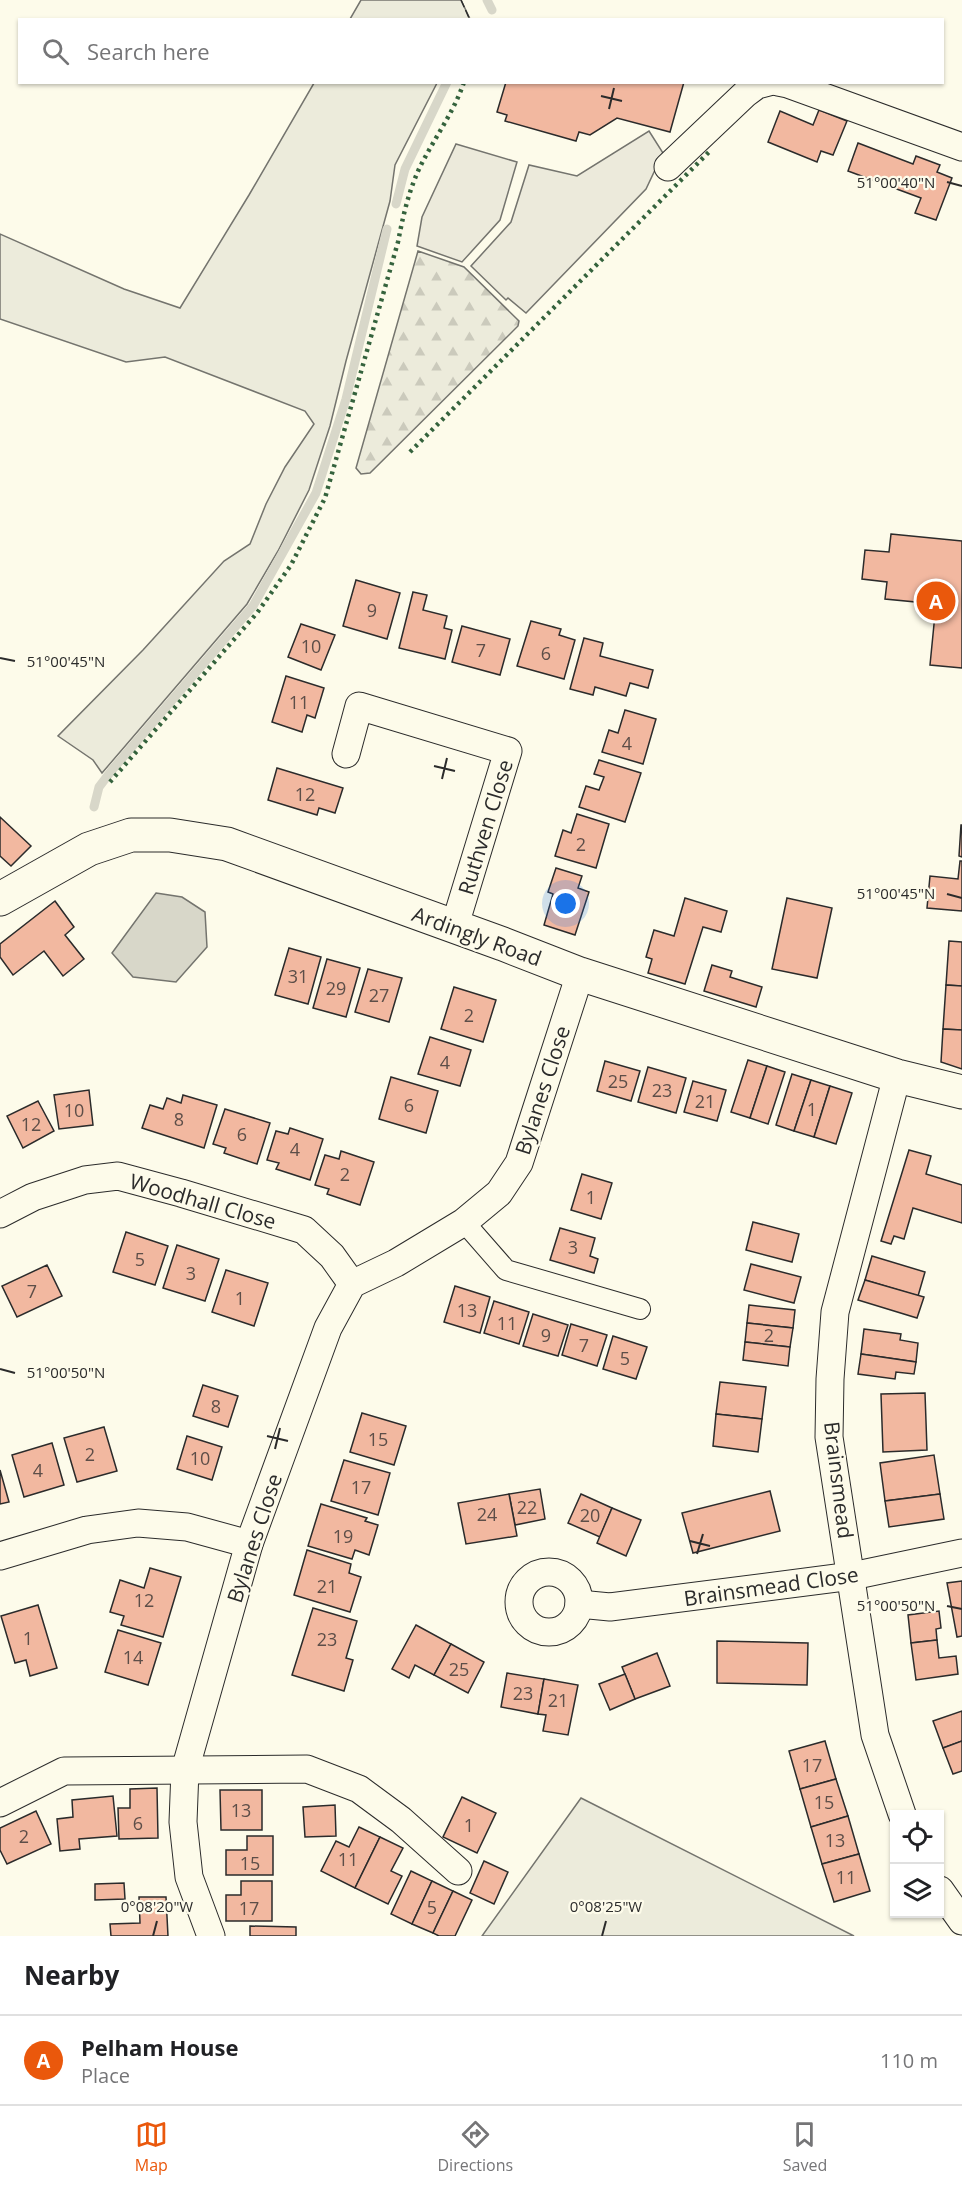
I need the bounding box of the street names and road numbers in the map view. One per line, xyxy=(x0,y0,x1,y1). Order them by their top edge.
street label: Ruthven Close xyxy=(451,756,519,898)
street label: Ardingly Road xyxy=(408,900,546,972)
street label: Bylanes Close xyxy=(508,1022,576,1158)
street label: Woodhall Close xyxy=(127,1167,279,1235)
street label: Brainsmead xyxy=(818,1420,860,1540)
street label: Bylanes Close xyxy=(220,1470,288,1606)
street label: Brainsmead Close xyxy=(682,1560,860,1612)

